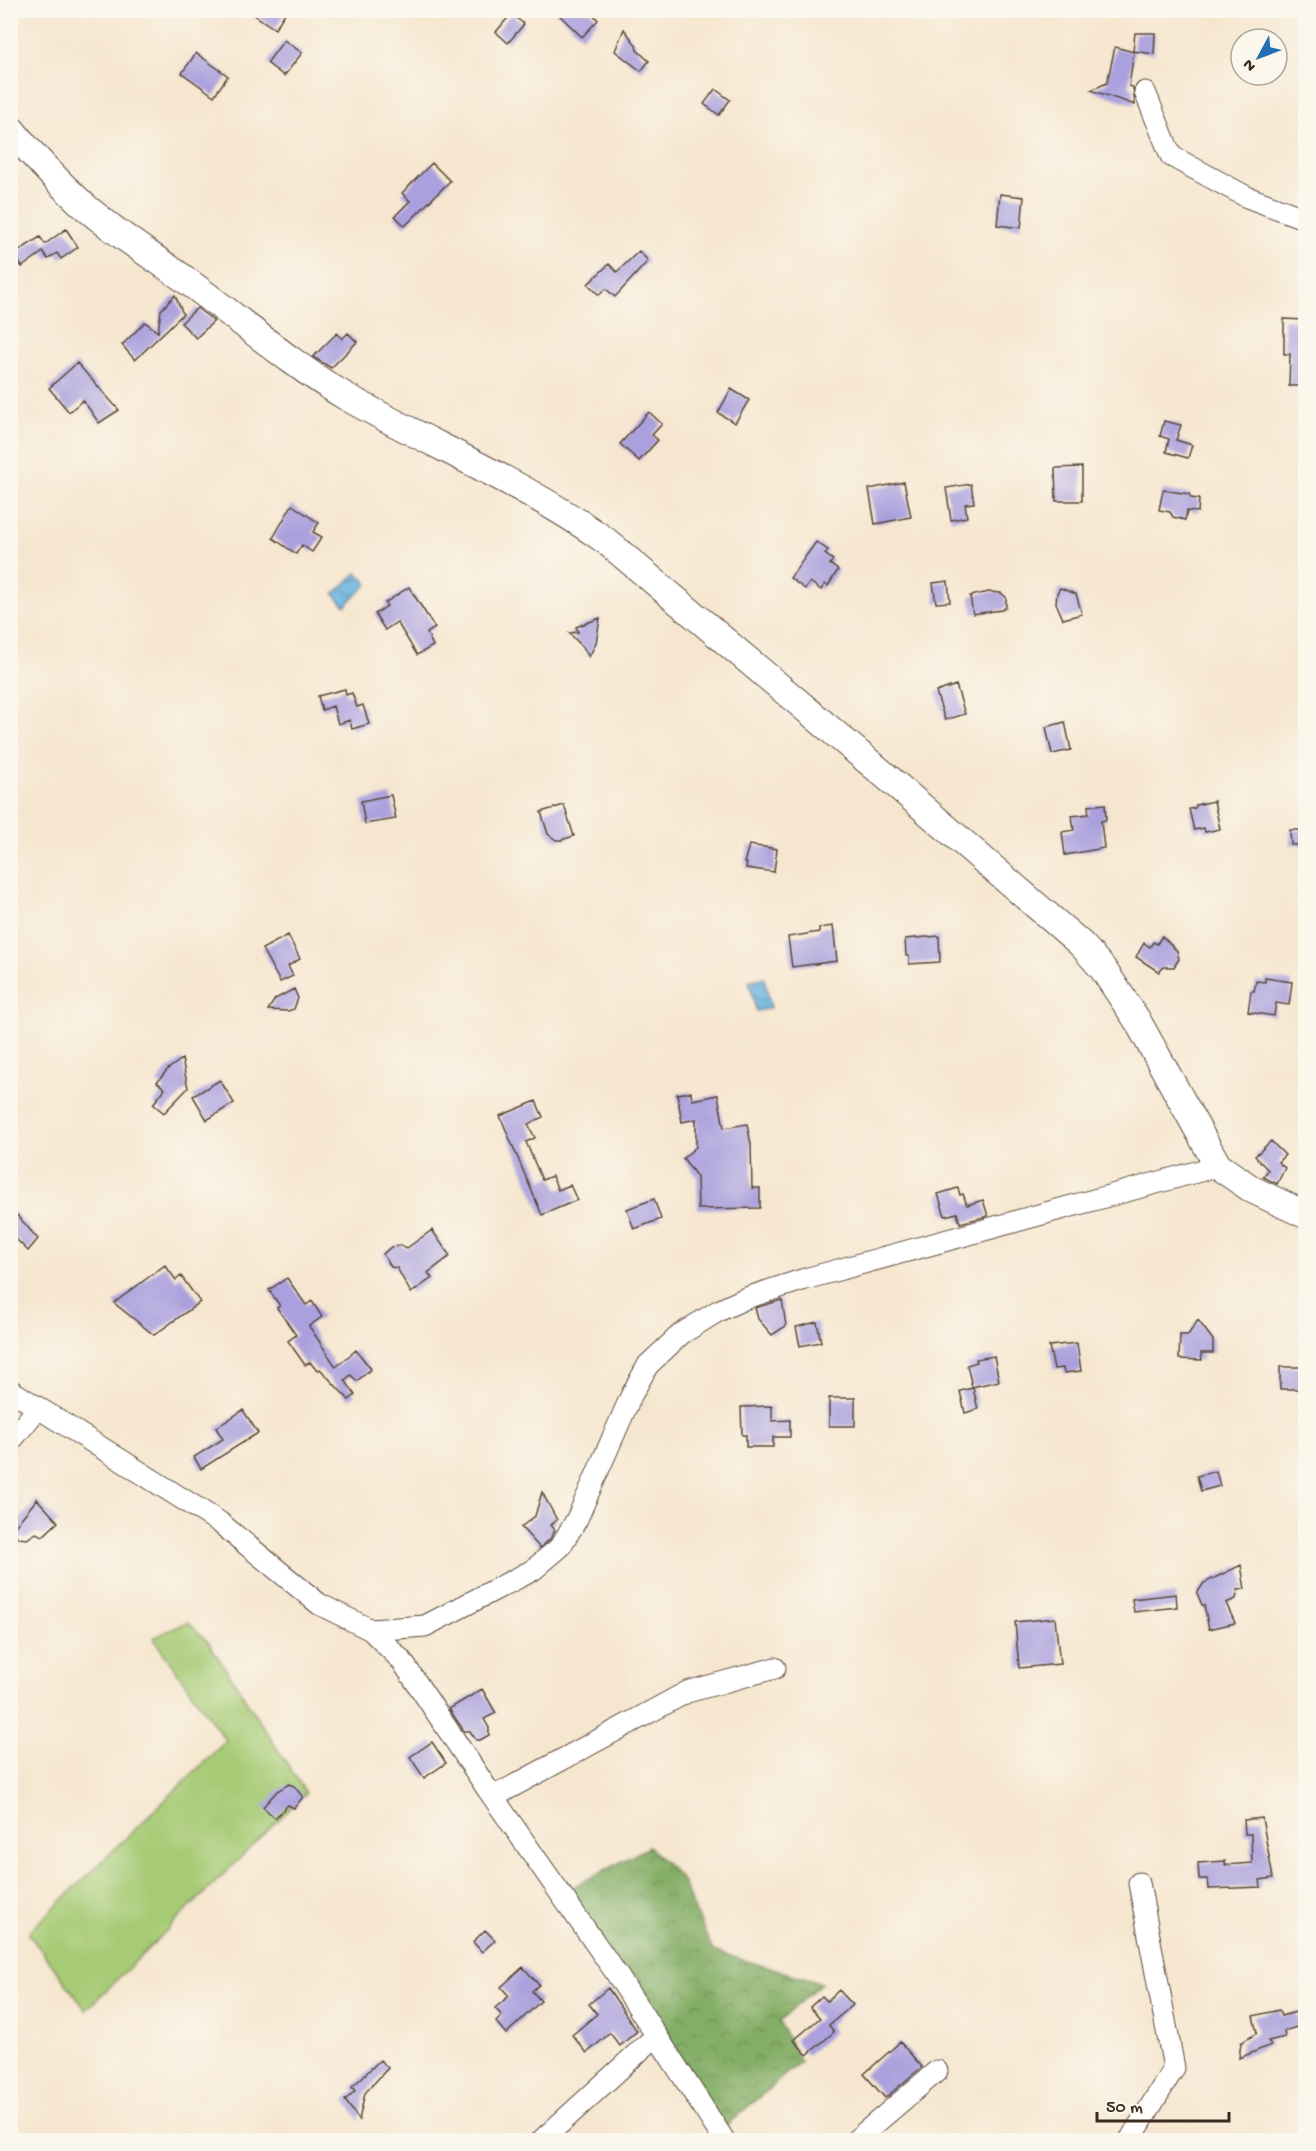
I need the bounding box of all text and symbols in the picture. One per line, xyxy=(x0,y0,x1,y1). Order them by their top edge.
north arrow xyxy=(1229,27,1289,87)
text: N xyxy=(1239,54,1261,75)
scale bar xyxy=(1097,2085,1229,2123)
text: 50 m xyxy=(1106,2098,1143,2119)

